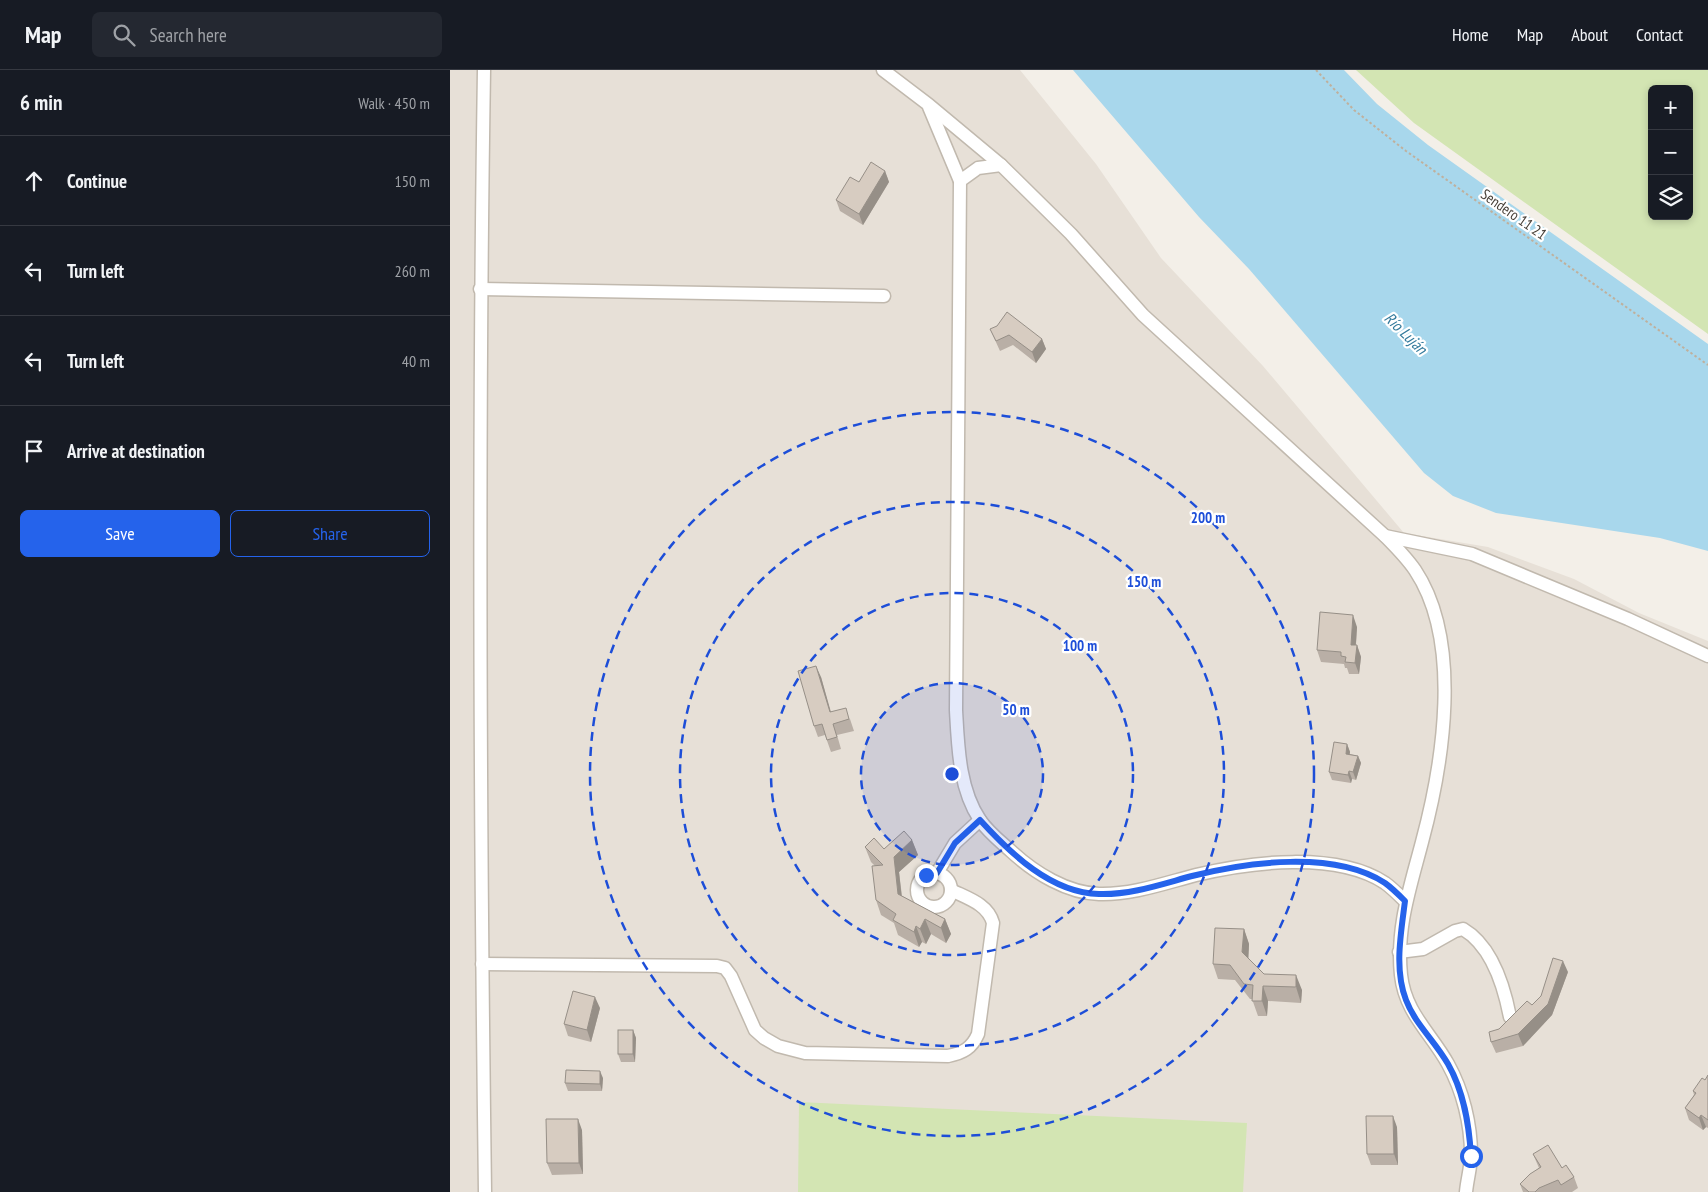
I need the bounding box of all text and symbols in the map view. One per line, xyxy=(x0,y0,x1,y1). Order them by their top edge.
search box xyxy=(92,12,442,57)
text: Map xyxy=(25,19,62,50)
icon: search xyxy=(110,21,138,49)
text: Search here xyxy=(150,23,227,47)
text: Home xyxy=(1452,23,1489,46)
text: Map xyxy=(1517,23,1543,46)
text: About xyxy=(1571,23,1608,46)
text: Contact xyxy=(1636,23,1683,46)
map controls xyxy=(1648,85,1693,220)
button: + xyxy=(1648,85,1693,130)
text: 6 min xyxy=(20,89,62,116)
text: Walk · 450 m xyxy=(358,93,430,113)
button: − xyxy=(1648,130,1693,175)
icon: ahead xyxy=(20,167,48,195)
text: Continue xyxy=(67,169,127,193)
text: 150 m xyxy=(395,171,430,191)
button: layers xyxy=(1648,175,1693,220)
street label: Sendero 11 21 xyxy=(1477,184,1551,244)
icon: left xyxy=(20,257,48,285)
text: Turn left xyxy=(67,259,124,283)
text: 260 m xyxy=(395,261,430,281)
water label: Río Luján xyxy=(1380,308,1432,359)
icon: left xyxy=(20,347,48,375)
text: Turn left xyxy=(67,349,124,373)
text: 40 m xyxy=(402,351,430,371)
icon: arrive xyxy=(20,437,48,465)
text: Arrive at destination xyxy=(67,439,205,463)
text: 200 m xyxy=(1191,508,1225,527)
button: Save xyxy=(20,510,220,557)
button: Share xyxy=(230,510,430,557)
text: 150 m xyxy=(1127,572,1161,591)
text: 100 m xyxy=(1063,636,1097,655)
text: 50 m xyxy=(1002,700,1030,719)
centre of rings xyxy=(943,765,961,783)
route end xyxy=(915,864,938,887)
route start xyxy=(1460,1145,1483,1168)

